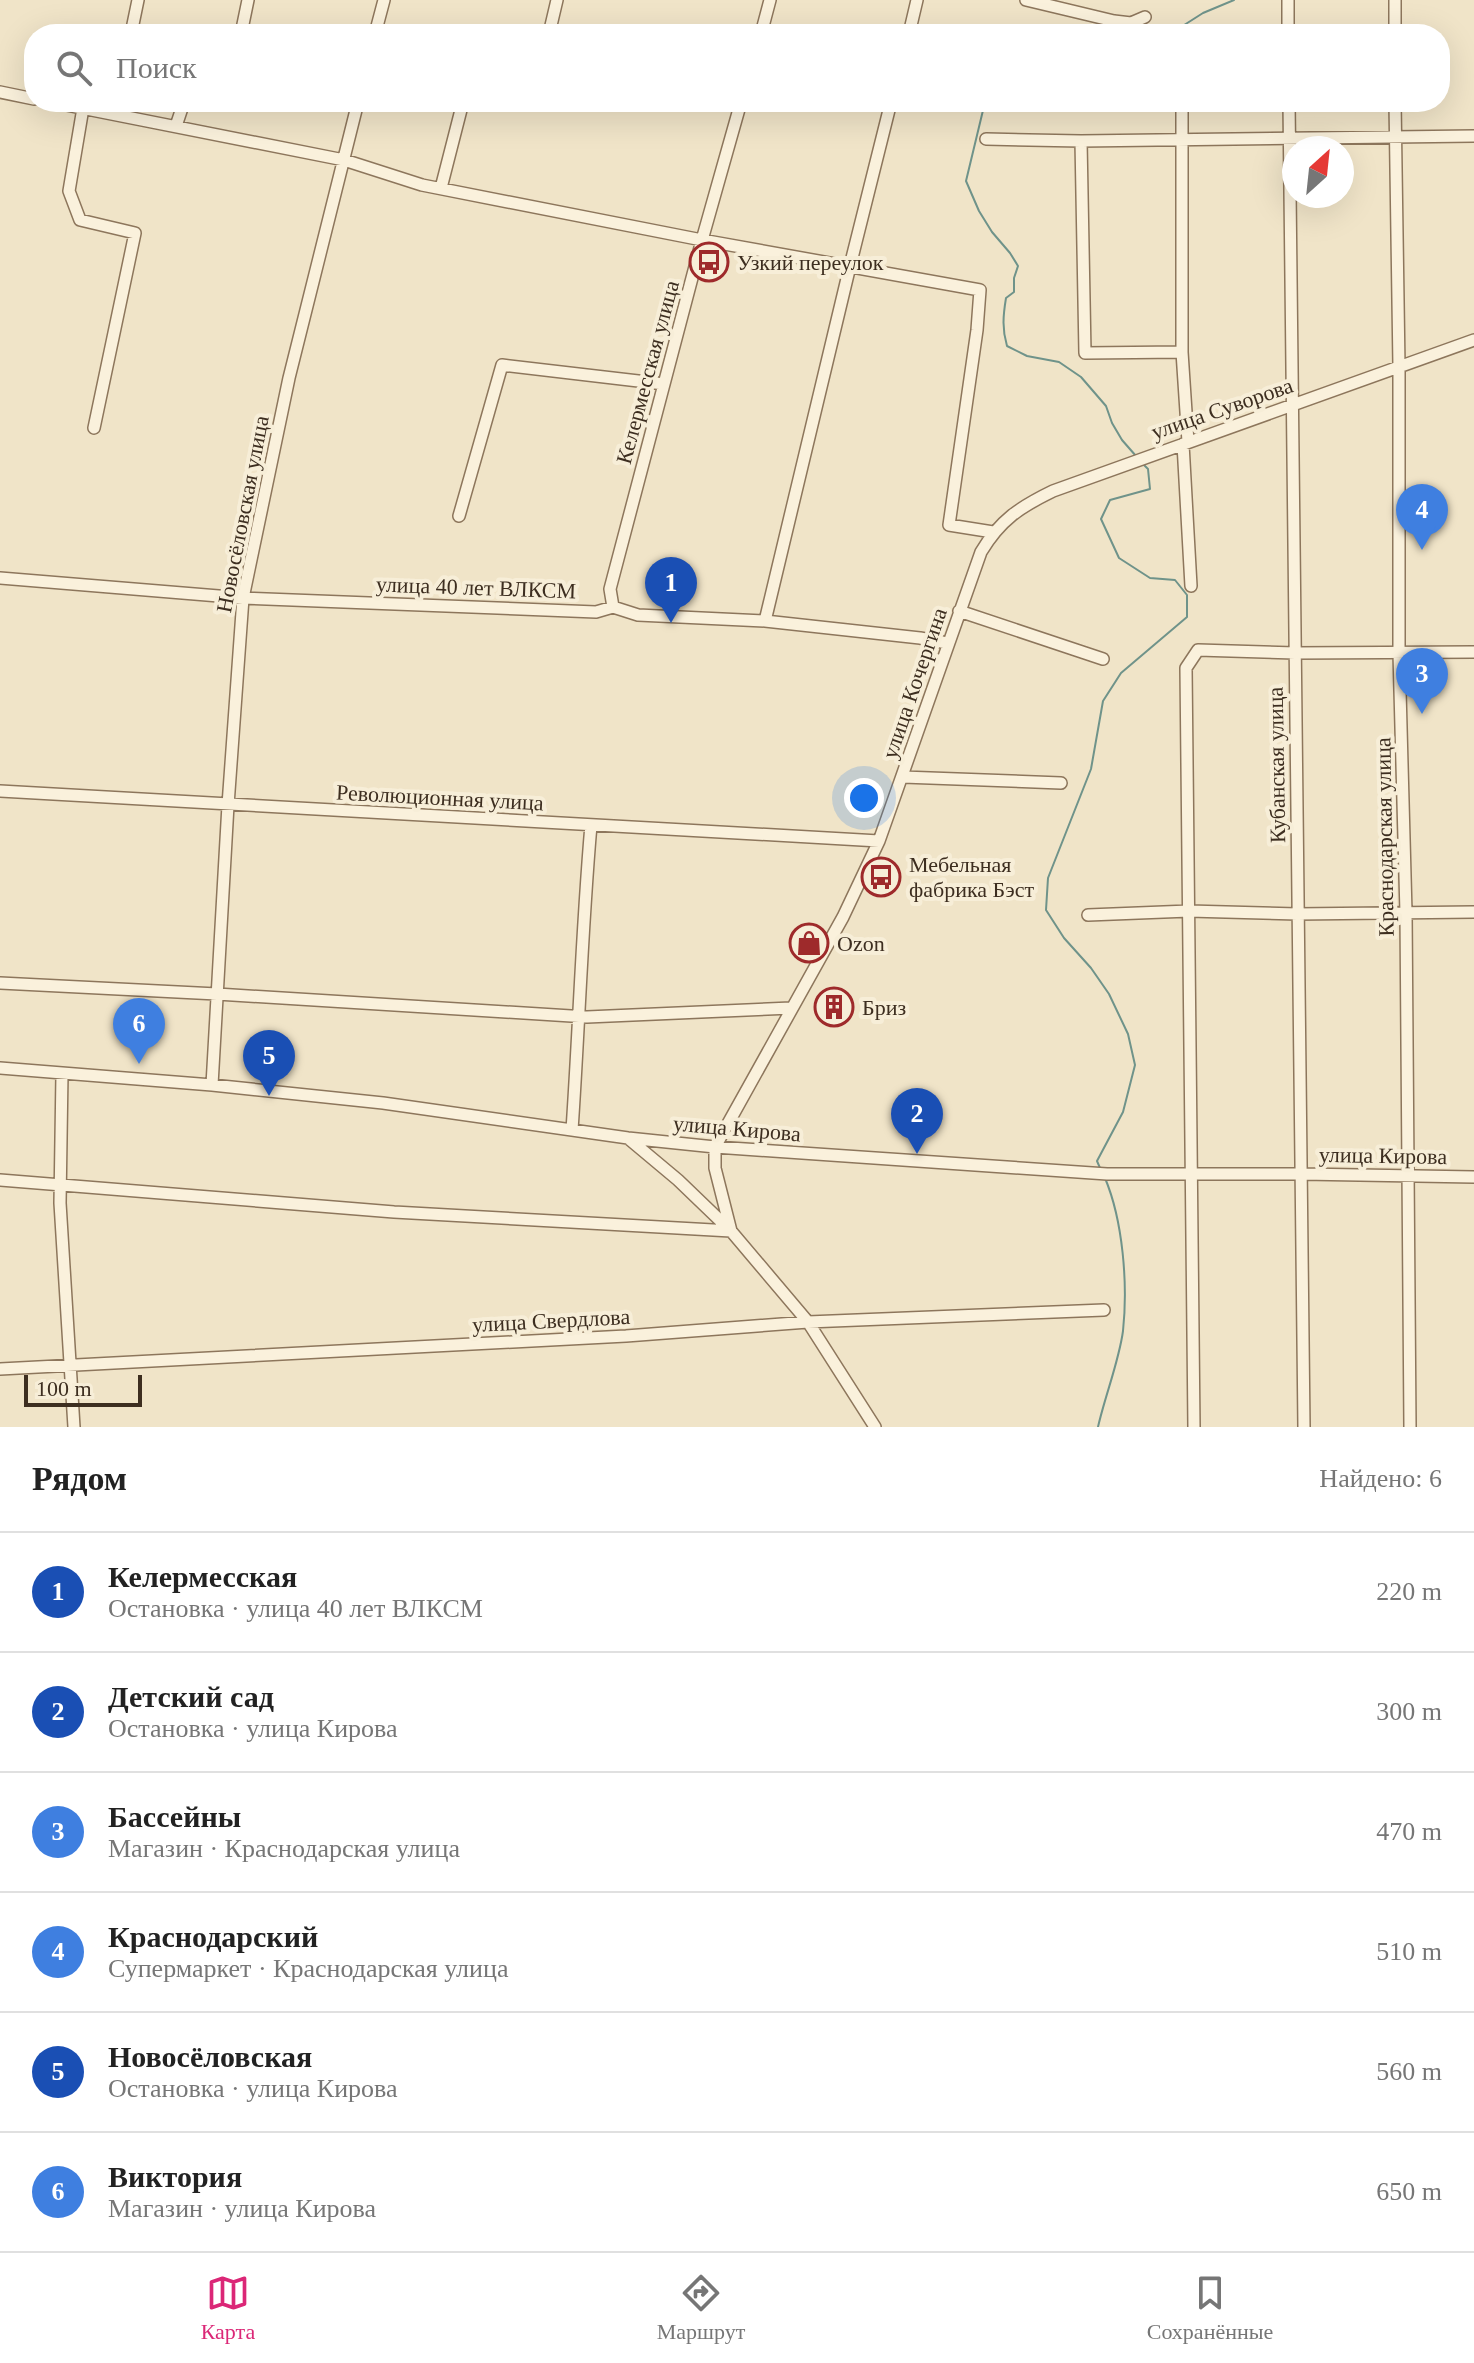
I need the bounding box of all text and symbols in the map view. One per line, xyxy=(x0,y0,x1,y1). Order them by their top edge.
search box xyxy=(24,24,1450,112)
icon: search xyxy=(52,46,96,90)
text: Поиск xyxy=(116,51,197,84)
north arrow xyxy=(1282,136,1354,208)
bus stop icon: Узкий переулок xyxy=(688,241,730,283)
place label: Узкий переулок xyxy=(737,250,884,275)
street label: Келермесская улица xyxy=(611,277,684,467)
street label: улица Суворова xyxy=(1148,372,1296,444)
street label: Новосёловская улица xyxy=(211,413,274,615)
pin: 4 xyxy=(1396,484,1448,550)
pin: 1 xyxy=(645,557,697,623)
street label: улица 40 лет ВЛКСМ xyxy=(375,572,577,603)
street label: улица Кочергина xyxy=(877,604,952,762)
pin: 3 xyxy=(1396,648,1448,714)
street label: Кубанская улица xyxy=(1263,686,1290,843)
street label: Краснодарская улица xyxy=(1370,737,1399,937)
your location xyxy=(844,778,884,818)
street label: Революционная улица xyxy=(336,780,545,815)
place label: Мебельная фабрика Бэст xyxy=(909,852,1034,902)
bus stop icon: Мебельная фабрика Бэст xyxy=(860,856,902,898)
shop icon: Ozon xyxy=(788,922,830,964)
place label: Ozon xyxy=(837,931,885,956)
building icon: Бриз xyxy=(813,986,855,1028)
place label: Бриз xyxy=(862,995,906,1020)
pin: 6 xyxy=(113,998,165,1064)
pin: 5 xyxy=(243,1030,295,1096)
pin: 2 xyxy=(891,1088,943,1154)
street label: улица Кирова xyxy=(672,1110,802,1147)
street label: улица Кирова xyxy=(1319,1142,1447,1169)
street label: улица Свердлова xyxy=(471,1304,631,1337)
scale bar xyxy=(24,1371,142,1407)
text: 100 m xyxy=(36,1376,92,1401)
text: Рядом xyxy=(32,1460,127,1497)
text: Найдено: 6 xyxy=(1319,1464,1442,1493)
text: Келермесская xyxy=(108,1560,297,1593)
text: 1 xyxy=(52,1577,65,1606)
text: 220 m xyxy=(1376,1577,1442,1606)
text: Остановка · улица 40 лет ВЛКСМ xyxy=(108,1594,483,1623)
text: Детский сад xyxy=(108,1680,274,1713)
text: 2 xyxy=(52,1697,65,1726)
text: 300 m xyxy=(1376,1697,1442,1726)
text: Остановка · улица Кирова xyxy=(108,1714,398,1743)
text: Бассейны xyxy=(108,1800,241,1833)
text: 3 xyxy=(52,1817,65,1846)
text: 470 m xyxy=(1376,1817,1442,1846)
text: Магазин · Краснодарская улица xyxy=(108,1834,460,1863)
text: Краснодарский xyxy=(108,1920,318,1953)
text: 4 xyxy=(52,1937,65,1966)
text: 510 m xyxy=(1376,1937,1442,1966)
text: Супермаркет · Краснодарская улица xyxy=(108,1954,508,1983)
text: Новосёловская xyxy=(108,2040,312,2073)
text: 5 xyxy=(52,2057,65,2086)
text: 560 m xyxy=(1376,2057,1442,2086)
text: Остановка · улица Кирова xyxy=(108,2074,398,2103)
text: Виктория xyxy=(108,2160,242,2193)
text: 6 xyxy=(52,2177,65,2206)
text: 650 m xyxy=(1376,2177,1442,2206)
text: Магазин · улица Кирова xyxy=(108,2194,376,2223)
tab: Карта xyxy=(201,2271,255,2345)
tab: Маршрут xyxy=(657,2271,745,2345)
tab: Сохранённые xyxy=(1147,2271,1273,2345)

